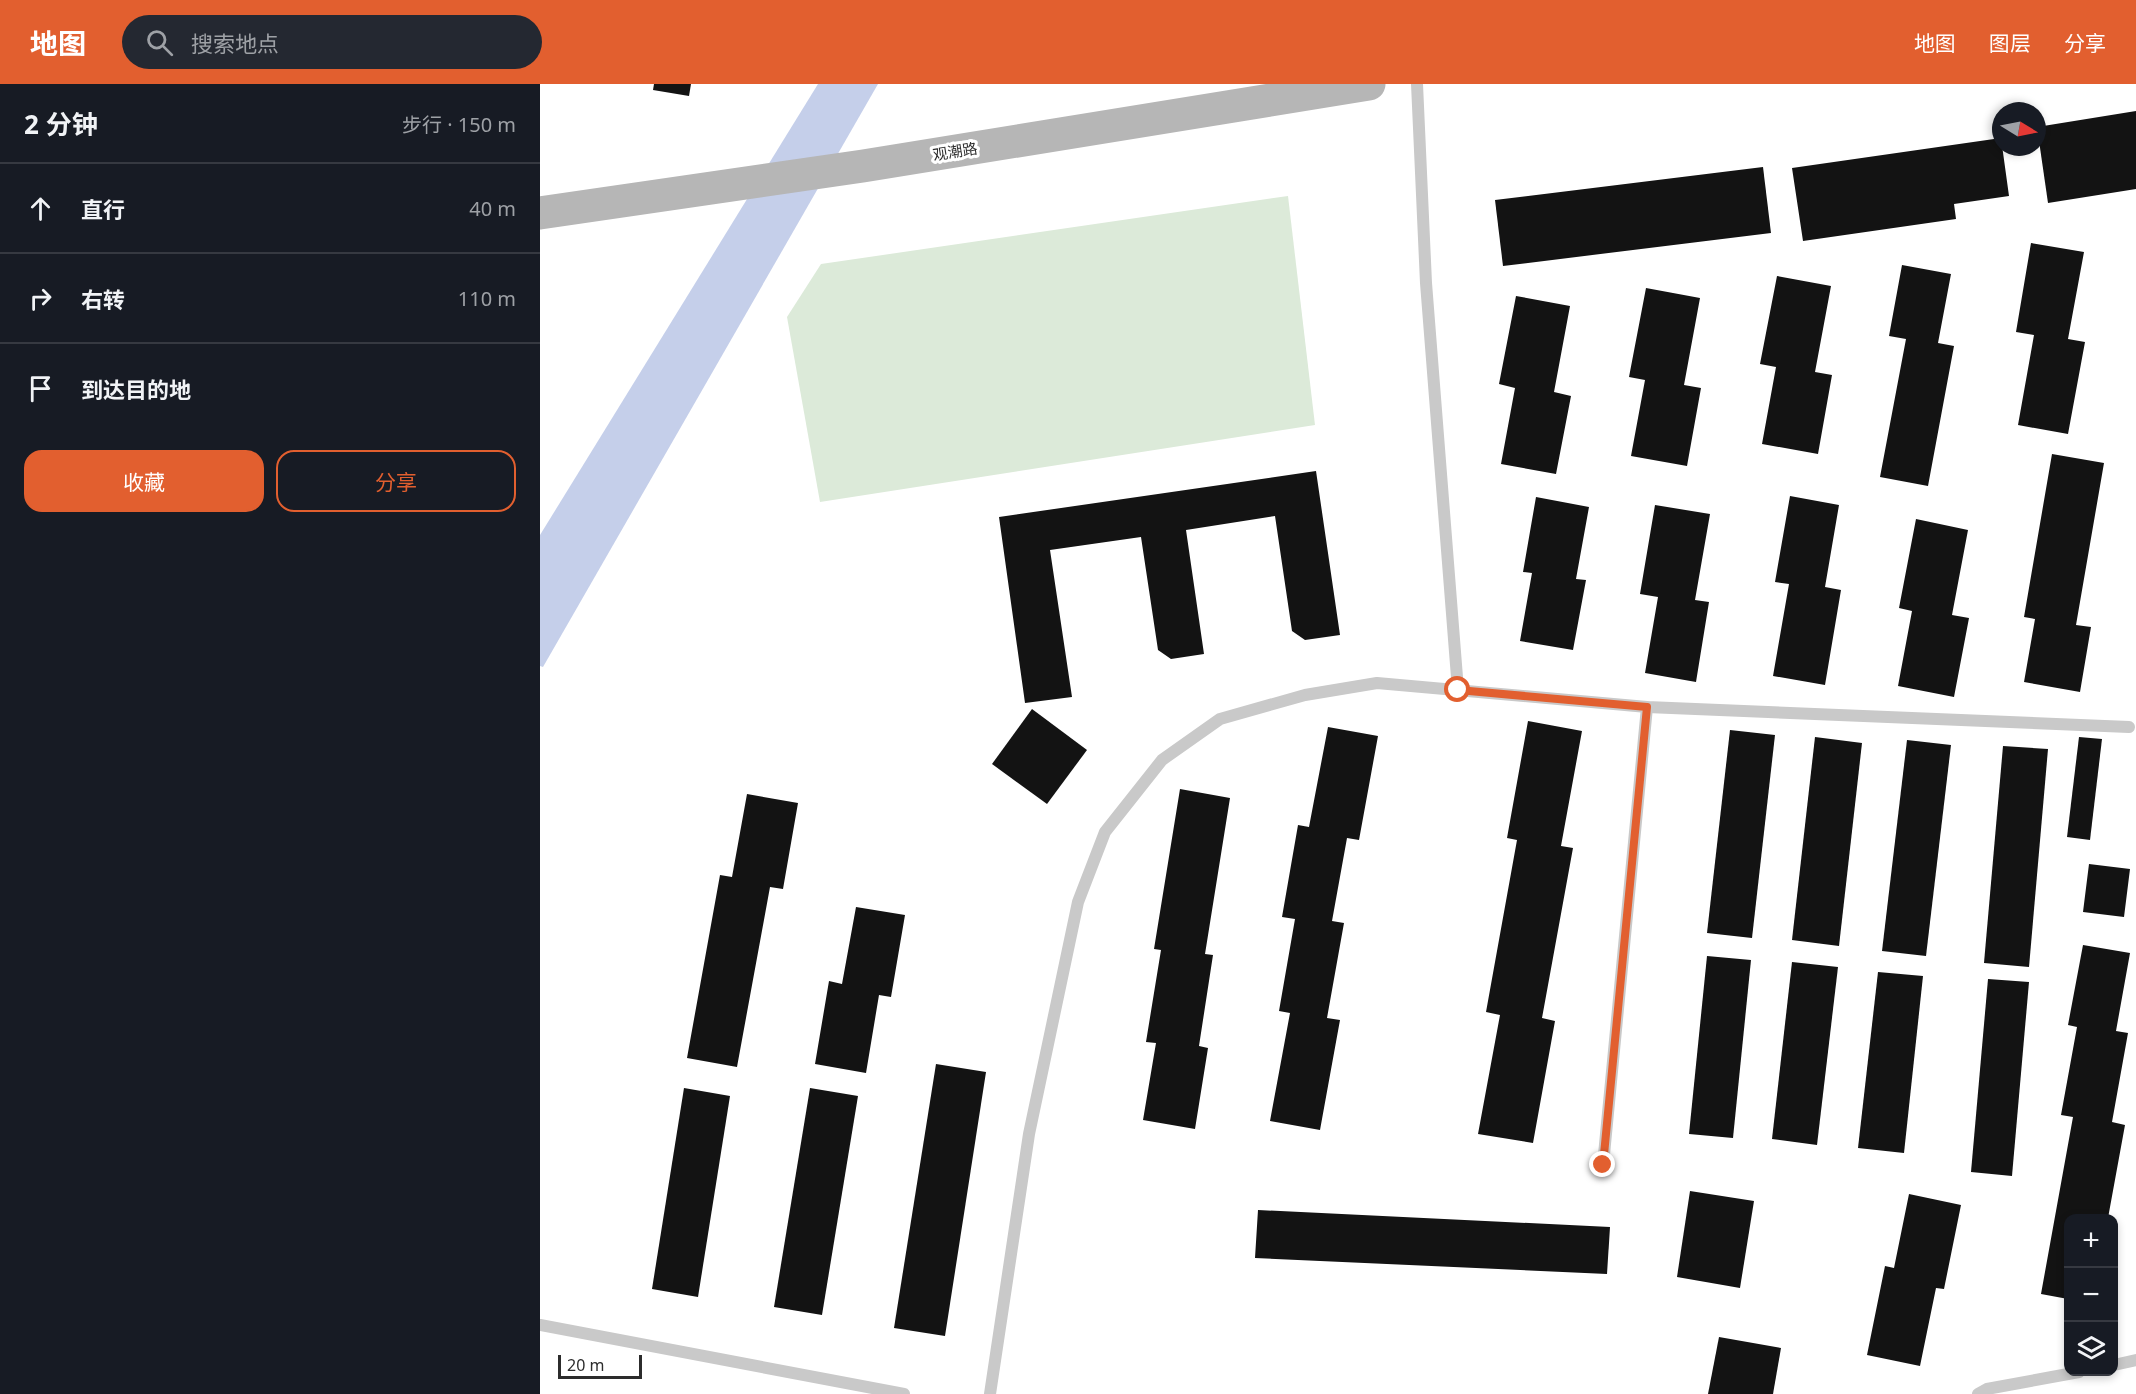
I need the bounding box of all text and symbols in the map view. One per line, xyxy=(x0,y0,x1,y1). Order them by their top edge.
search box xyxy=(122,15,542,69)
text: 地图 xyxy=(30,24,86,62)
icon: search xyxy=(143,26,176,59)
text: 搜索地点 xyxy=(191,28,279,58)
text: 地图 xyxy=(1914,29,1956,57)
text: 图层 xyxy=(1989,29,2031,57)
text: 分享 xyxy=(2064,29,2106,57)
north arrow xyxy=(1992,102,2046,156)
text: 2 分钟 xyxy=(24,106,98,142)
text: 步行 · 150 m xyxy=(402,111,516,138)
street label: 观潮路 xyxy=(931,138,979,164)
icon: ahead xyxy=(24,192,57,225)
text: 直行 xyxy=(81,194,125,224)
text: 40 m xyxy=(469,195,516,222)
icon: right xyxy=(24,282,57,315)
text: 右转 xyxy=(81,284,125,314)
text: 110 m xyxy=(458,285,516,312)
icon: arrive xyxy=(24,372,57,405)
text: 到达目的地 xyxy=(81,374,191,404)
button: 收藏 xyxy=(24,450,264,512)
button: 分享 xyxy=(276,450,516,512)
route start xyxy=(1444,676,1470,702)
route end xyxy=(1589,1151,1615,1177)
map controls xyxy=(2064,1214,2118,1376)
button: + xyxy=(2064,1214,2118,1268)
button: − xyxy=(2064,1268,2118,1322)
button: layers xyxy=(2064,1322,2118,1376)
scale bar xyxy=(558,1352,642,1380)
text: 20 m xyxy=(567,1354,604,1376)

